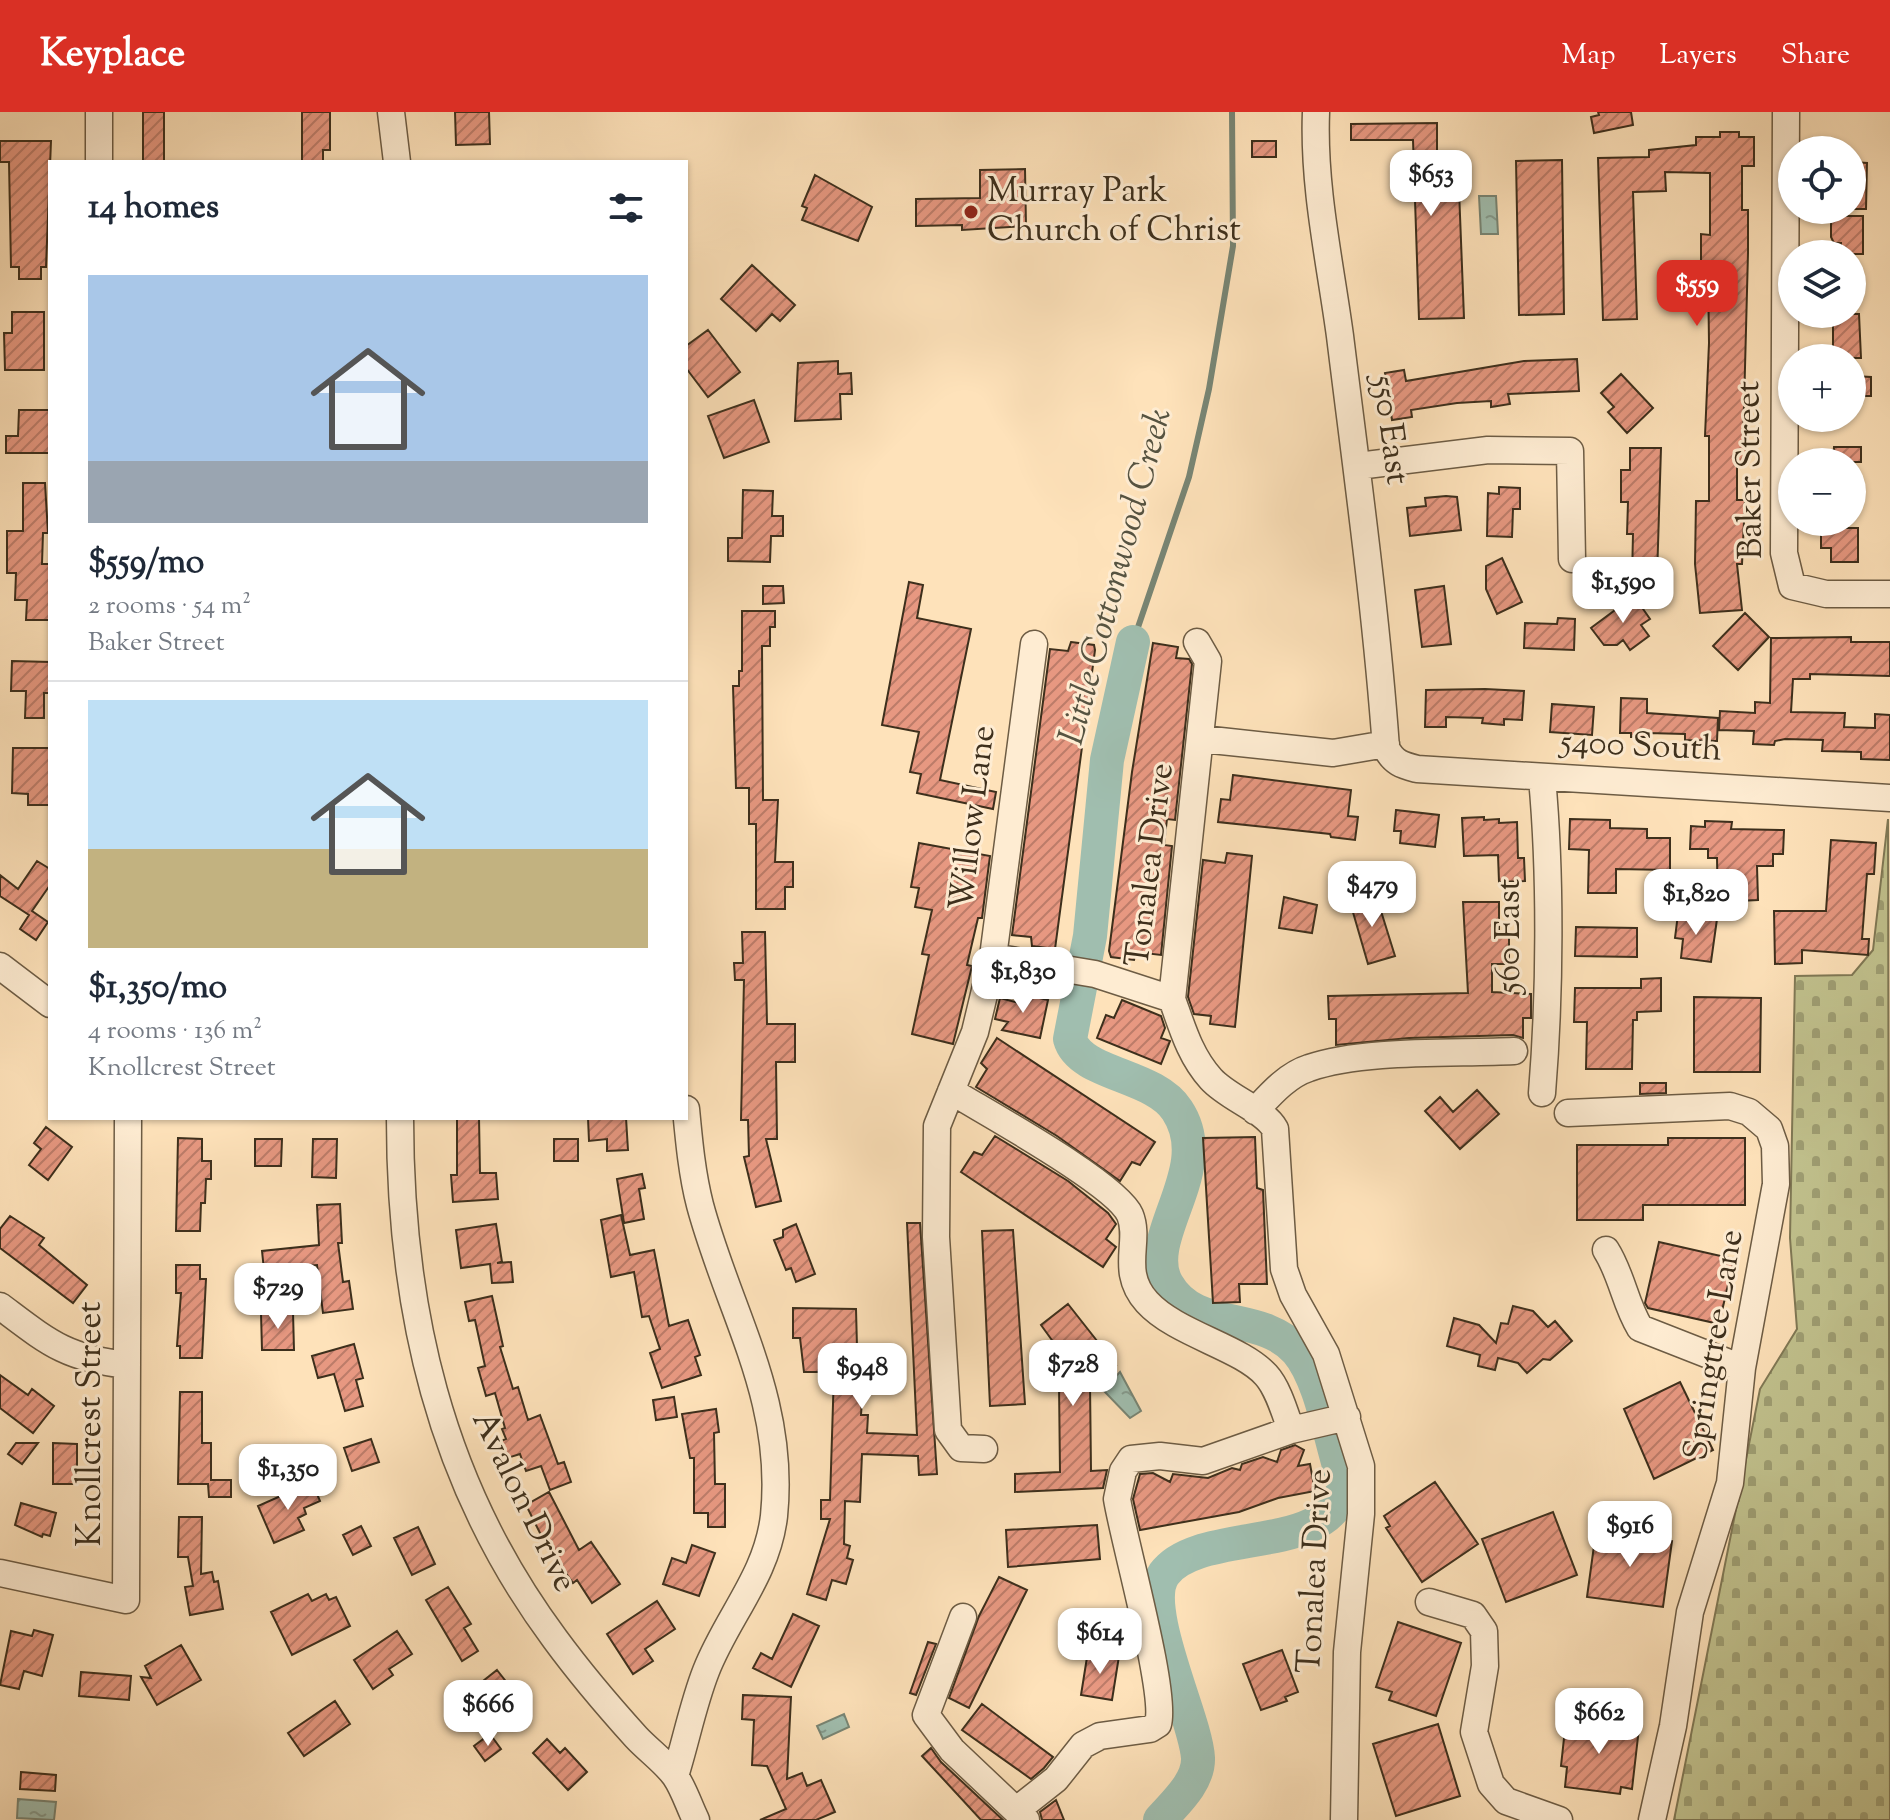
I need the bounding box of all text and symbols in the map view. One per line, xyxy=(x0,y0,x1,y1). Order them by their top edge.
text: Keyplace xyxy=(40,29,185,83)
text: Map xyxy=(1562,36,1615,76)
text: Layers xyxy=(1659,36,1737,76)
text: Share xyxy=(1781,36,1850,76)
map controls xyxy=(1778,136,1866,536)
button: locate xyxy=(1778,136,1866,224)
pin: $653 xyxy=(1384,150,1478,218)
text: $653 xyxy=(1408,157,1454,194)
place label: Murray Park Church of Christ xyxy=(987,168,1241,256)
text: 14 homes xyxy=(88,184,219,233)
icon: filters xyxy=(604,186,648,230)
marker: Murray Park Church of Christ xyxy=(962,203,980,221)
button: layers xyxy=(1778,240,1866,328)
pin: $559 xyxy=(1650,260,1744,328)
text: $559 xyxy=(1675,267,1719,304)
icon: home xyxy=(296,327,440,471)
button: + xyxy=(1778,344,1866,432)
street label: 550 East xyxy=(1357,370,1421,488)
street label: Baker Street xyxy=(1725,380,1777,560)
water label: Little Cottonwood Creek xyxy=(1047,403,1187,751)
button: − xyxy=(1778,448,1866,536)
text: $559/mo xyxy=(88,539,204,588)
pin: $1,590 xyxy=(1558,557,1688,625)
text: $1,590 xyxy=(1591,564,1655,601)
text: 2 rooms · 54 m² xyxy=(88,588,251,625)
text: Baker Street xyxy=(88,625,225,662)
street label: 5400 South xyxy=(1557,718,1723,776)
street label: Willow Lane xyxy=(938,723,1010,913)
icon: home xyxy=(296,752,440,896)
street label: Tonalea Drive xyxy=(1114,760,1188,970)
pin: $479 xyxy=(1325,861,1419,929)
text: $479 xyxy=(1346,868,1398,905)
pin: $1,820 xyxy=(1631,869,1761,937)
text: $1,820 xyxy=(1662,876,1730,913)
street label: 560 East xyxy=(1486,878,1535,995)
pin: $1,830 xyxy=(958,947,1088,1015)
text: $1,830 xyxy=(990,954,1056,991)
text: $1,350/mo xyxy=(88,964,227,1013)
text: 4 rooms · 136 m² xyxy=(88,1013,262,1050)
text: Knollcrest Street xyxy=(88,1050,276,1087)
street label: Springtree Lane xyxy=(1673,1226,1757,1464)
pin: $729 xyxy=(231,1263,325,1331)
text: $729 xyxy=(252,1270,304,1307)
street label: Knollcrest Street xyxy=(67,1301,116,1547)
pin: $728 xyxy=(1026,1340,1120,1408)
pin: $948 xyxy=(815,1343,909,1411)
text: $728 xyxy=(1047,1347,1099,1384)
text: $948 xyxy=(836,1350,888,1387)
street label: Avalon Drive xyxy=(458,1403,588,1601)
pin: $1,350 xyxy=(223,1444,353,1512)
text: $1,350 xyxy=(257,1451,319,1488)
street label: Tonalea Drive xyxy=(1286,1467,1346,1675)
pin: $916 xyxy=(1583,1501,1677,1569)
text: $916 xyxy=(1606,1508,1654,1545)
pin: $614 xyxy=(1053,1608,1147,1676)
text: $614 xyxy=(1076,1615,1124,1652)
pin: $666 xyxy=(441,1680,535,1748)
text: $666 xyxy=(462,1687,514,1724)
pin: $662 xyxy=(1552,1688,1646,1756)
text: $662 xyxy=(1573,1695,1625,1732)

